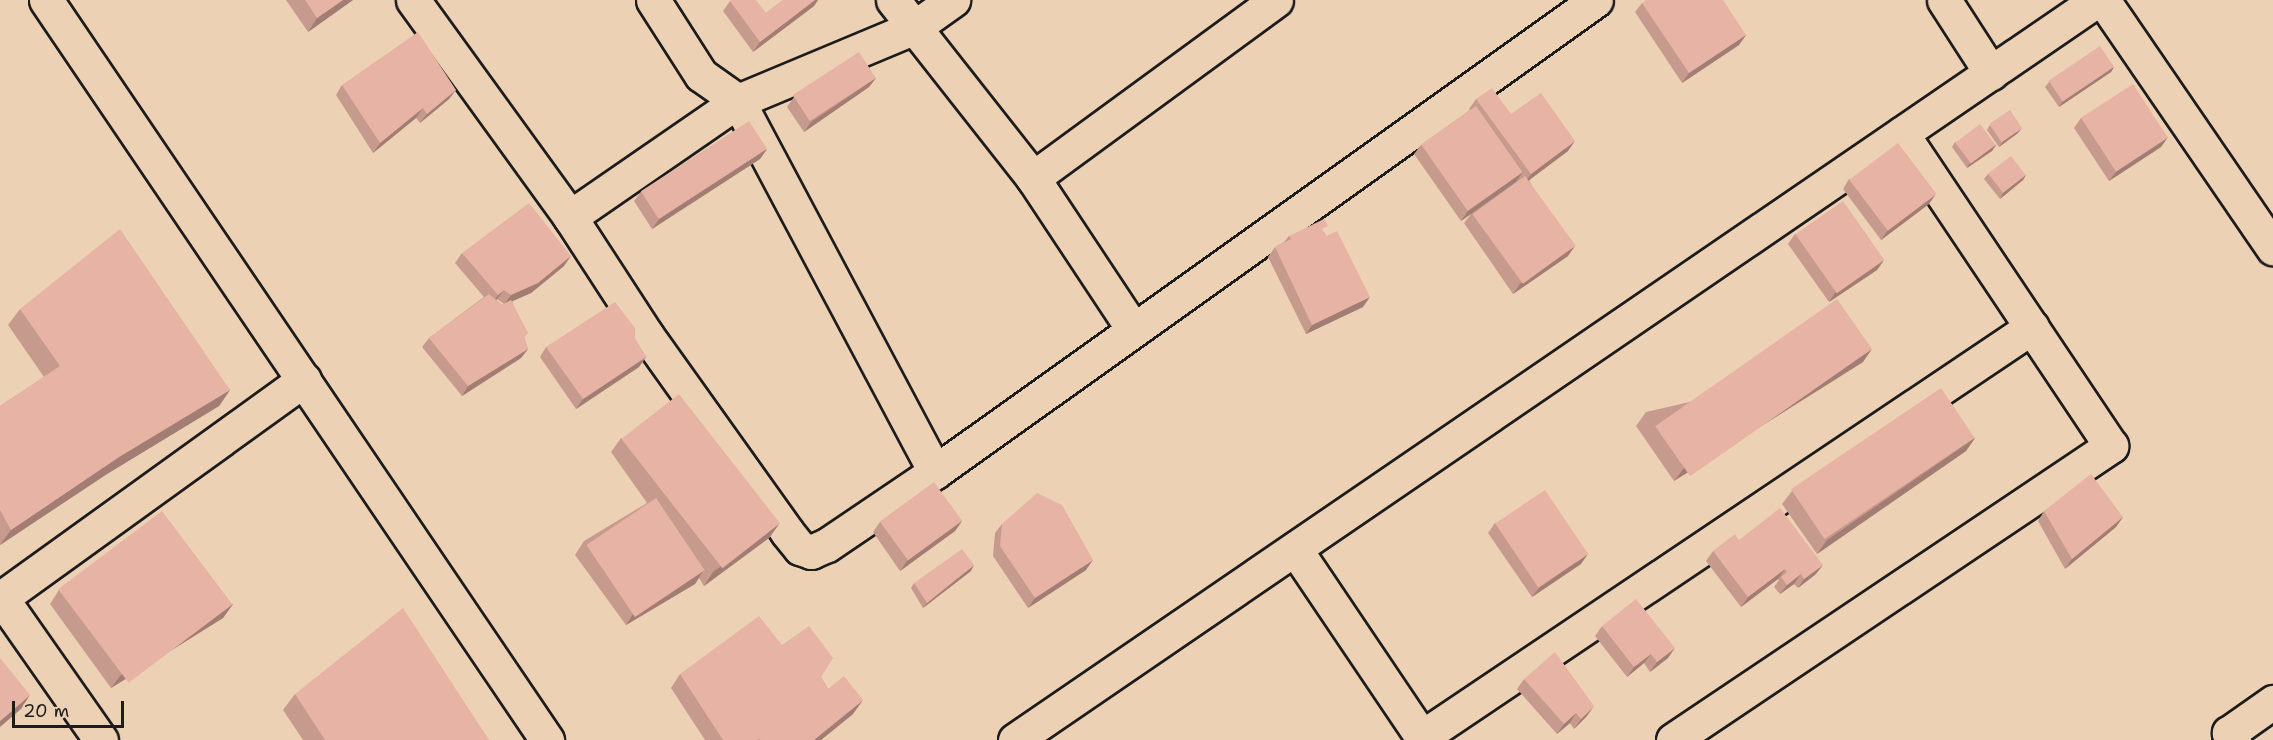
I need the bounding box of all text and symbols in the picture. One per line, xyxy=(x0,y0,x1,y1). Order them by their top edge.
scale bar xyxy=(15,689,128,727)
text: 20 m xyxy=(23,699,69,723)

